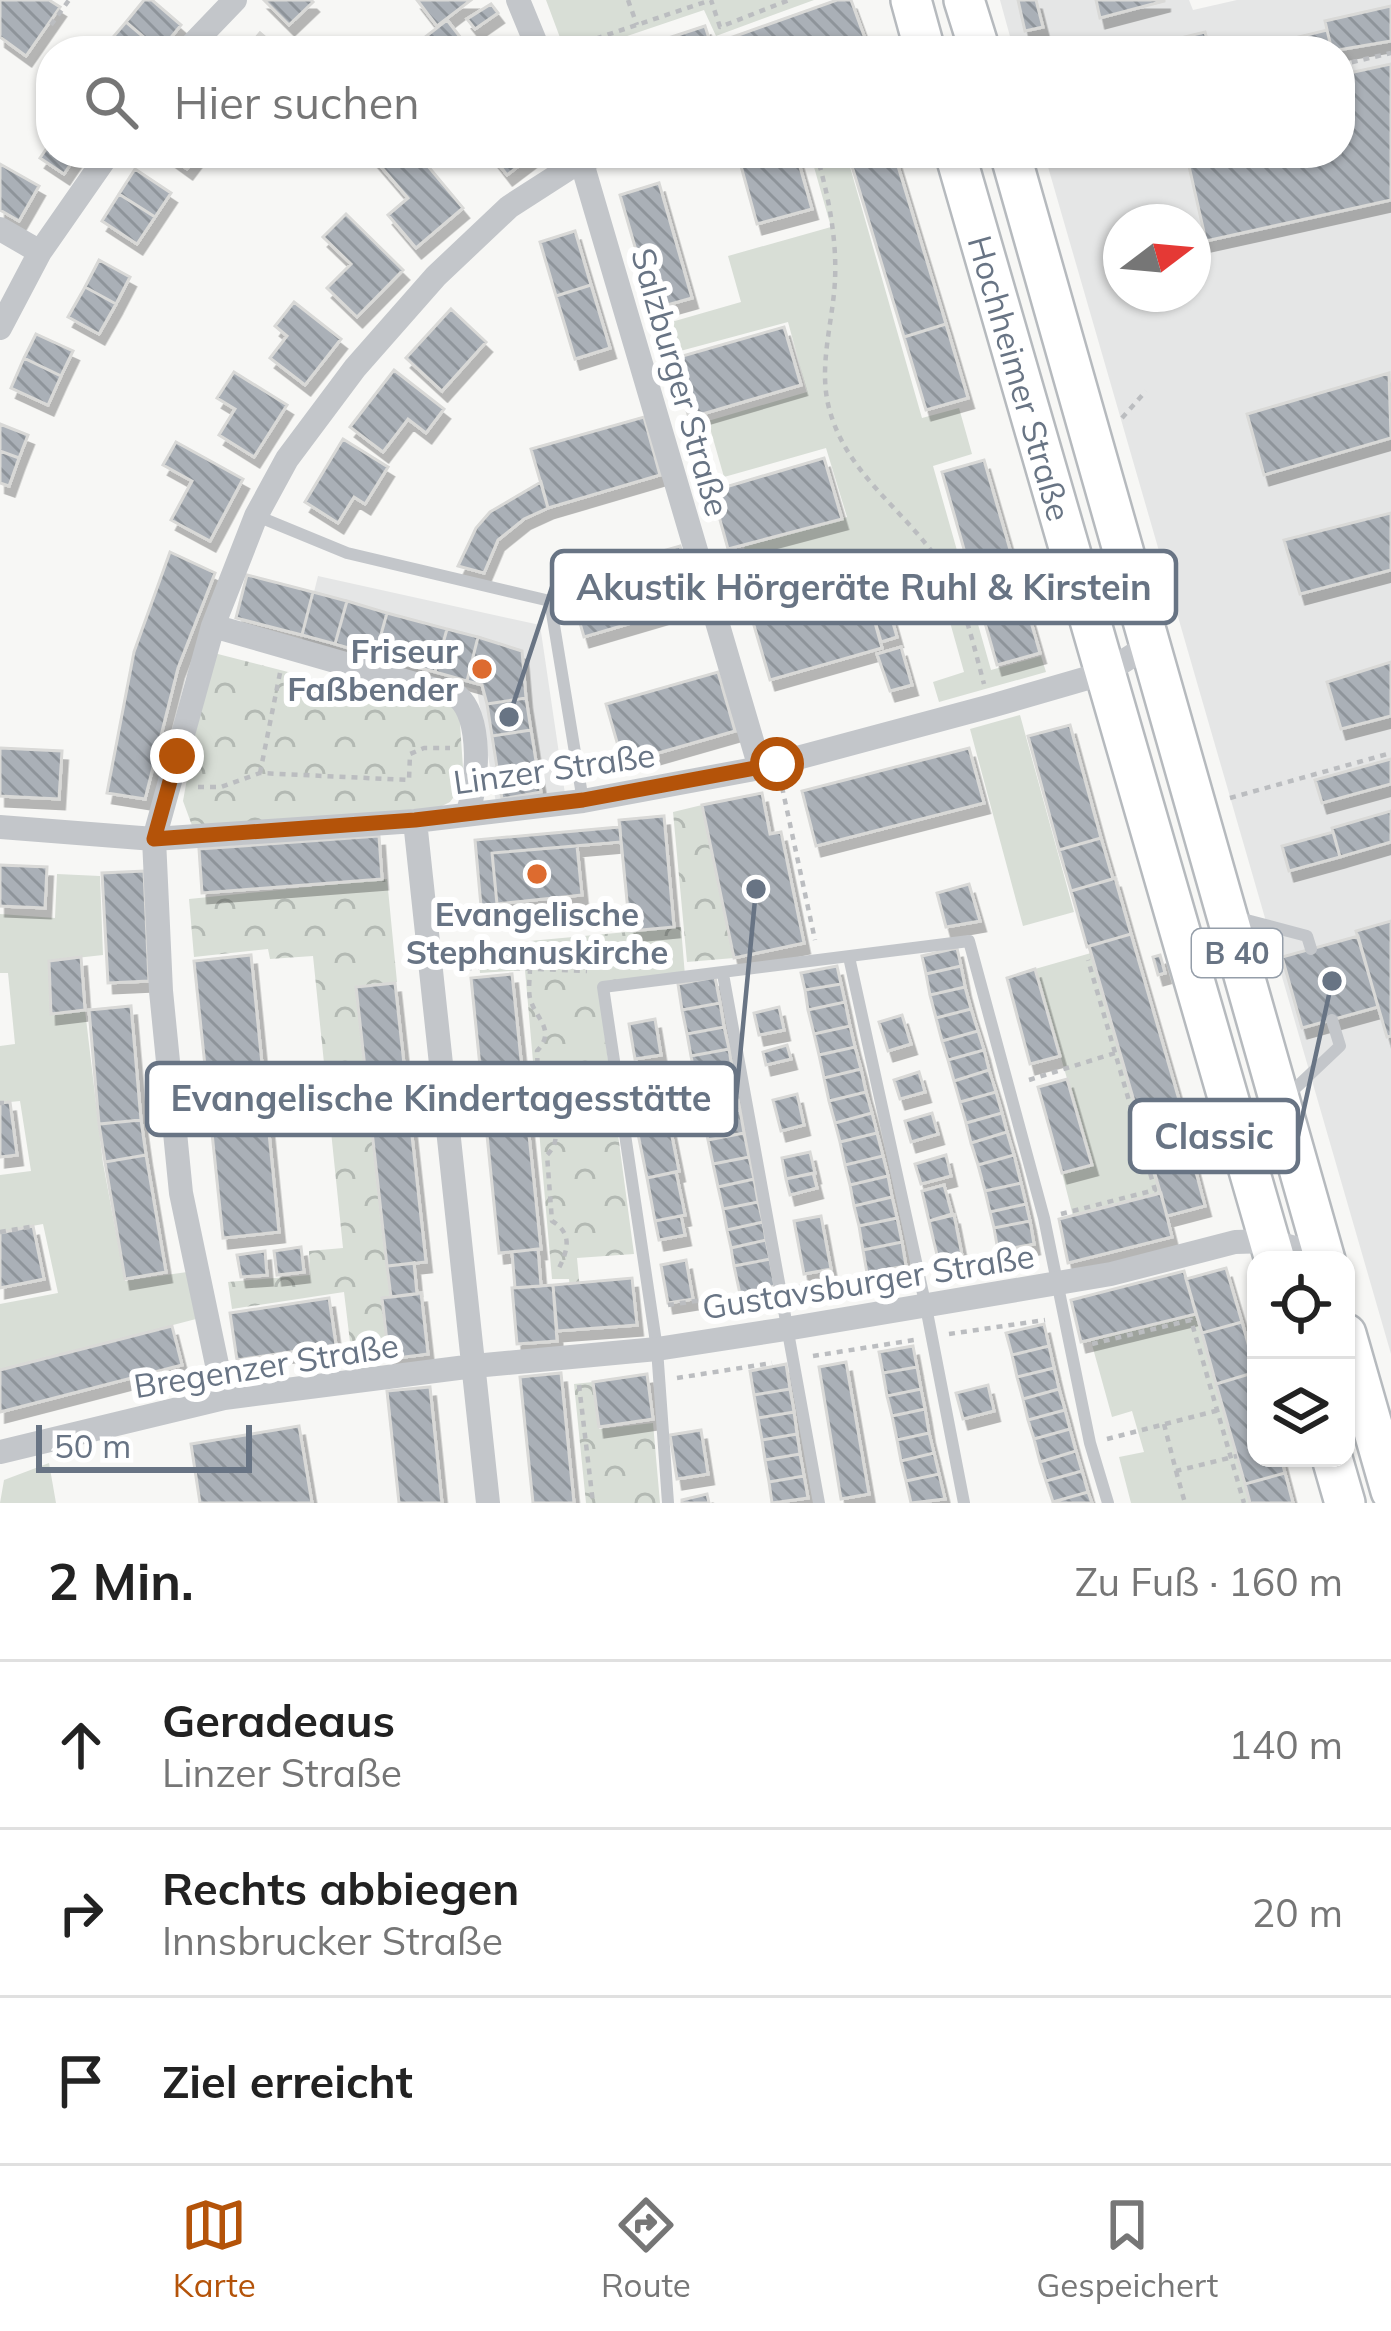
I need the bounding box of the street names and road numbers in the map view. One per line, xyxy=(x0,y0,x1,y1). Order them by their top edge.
street label: Hochheimer Straße xyxy=(960,231,1080,525)
street label: Salzburger Straße xyxy=(623,243,739,521)
street label: Linzer Straße xyxy=(451,734,657,802)
road number: B 40 xyxy=(1192,929,1282,977)
street label: Gustavsburger Straße xyxy=(699,1234,1037,1328)
street label: Bregenzer Straße xyxy=(131,1324,401,1406)

